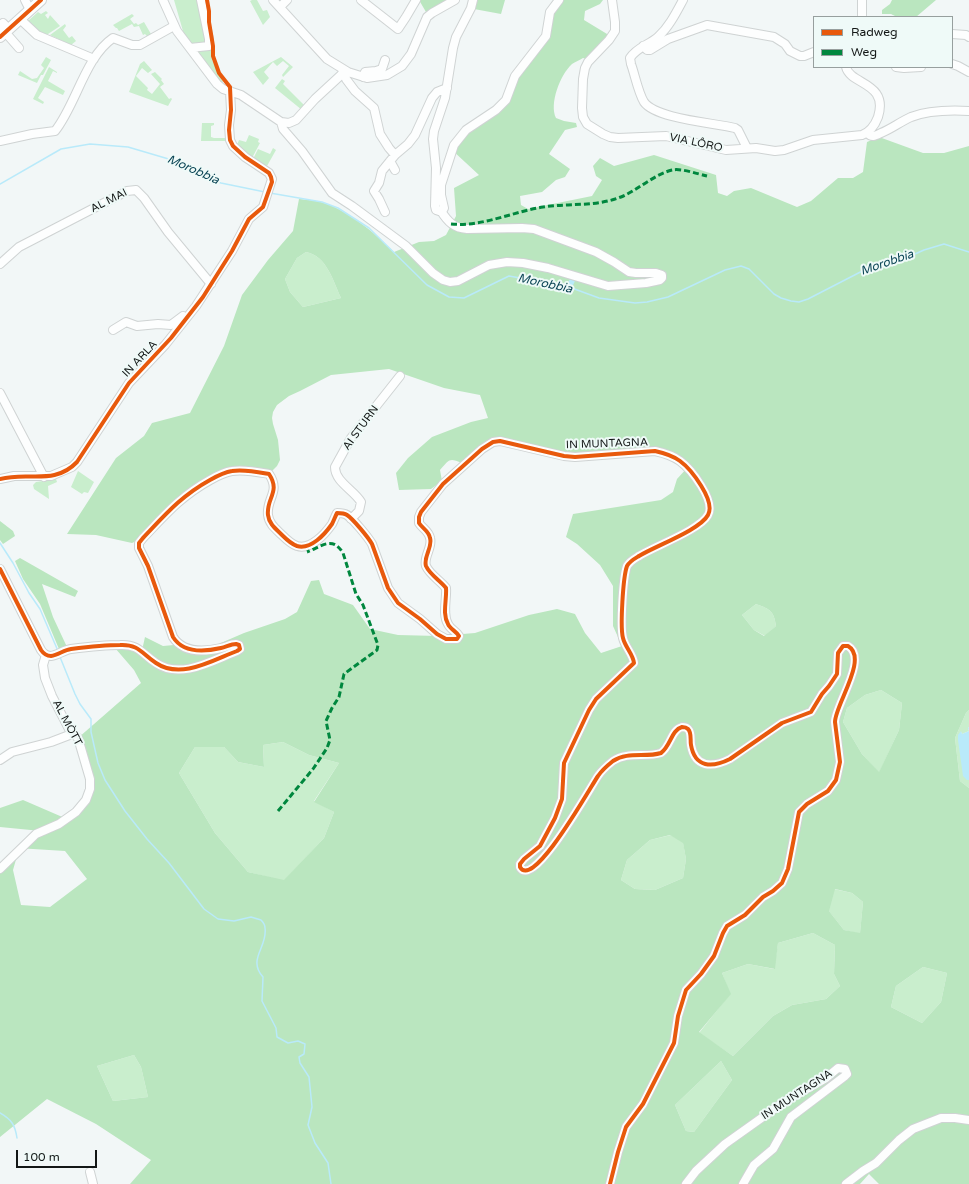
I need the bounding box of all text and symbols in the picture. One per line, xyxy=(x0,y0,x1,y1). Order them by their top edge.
legend xyxy=(813,16,953,68)
text: Radweg xyxy=(851,25,898,39)
text: Weg xyxy=(851,45,877,59)
street label: VIA LÔRO xyxy=(668,131,724,155)
water label: Morobbia xyxy=(165,152,221,188)
street label: AL MAI xyxy=(88,186,130,216)
water label: Morobbia xyxy=(859,247,915,279)
water label: Morobbia xyxy=(516,271,574,297)
street label: IN ARLA xyxy=(120,338,160,380)
street label: AI STURN xyxy=(340,403,382,453)
street label: IN MUNTAGNA xyxy=(566,436,648,452)
street label: AL MÒTT xyxy=(49,698,85,748)
street label: IN MUNTAGNA xyxy=(759,1067,835,1123)
scale bar xyxy=(18,1142,99,1168)
text: 100 m xyxy=(23,1150,60,1164)

